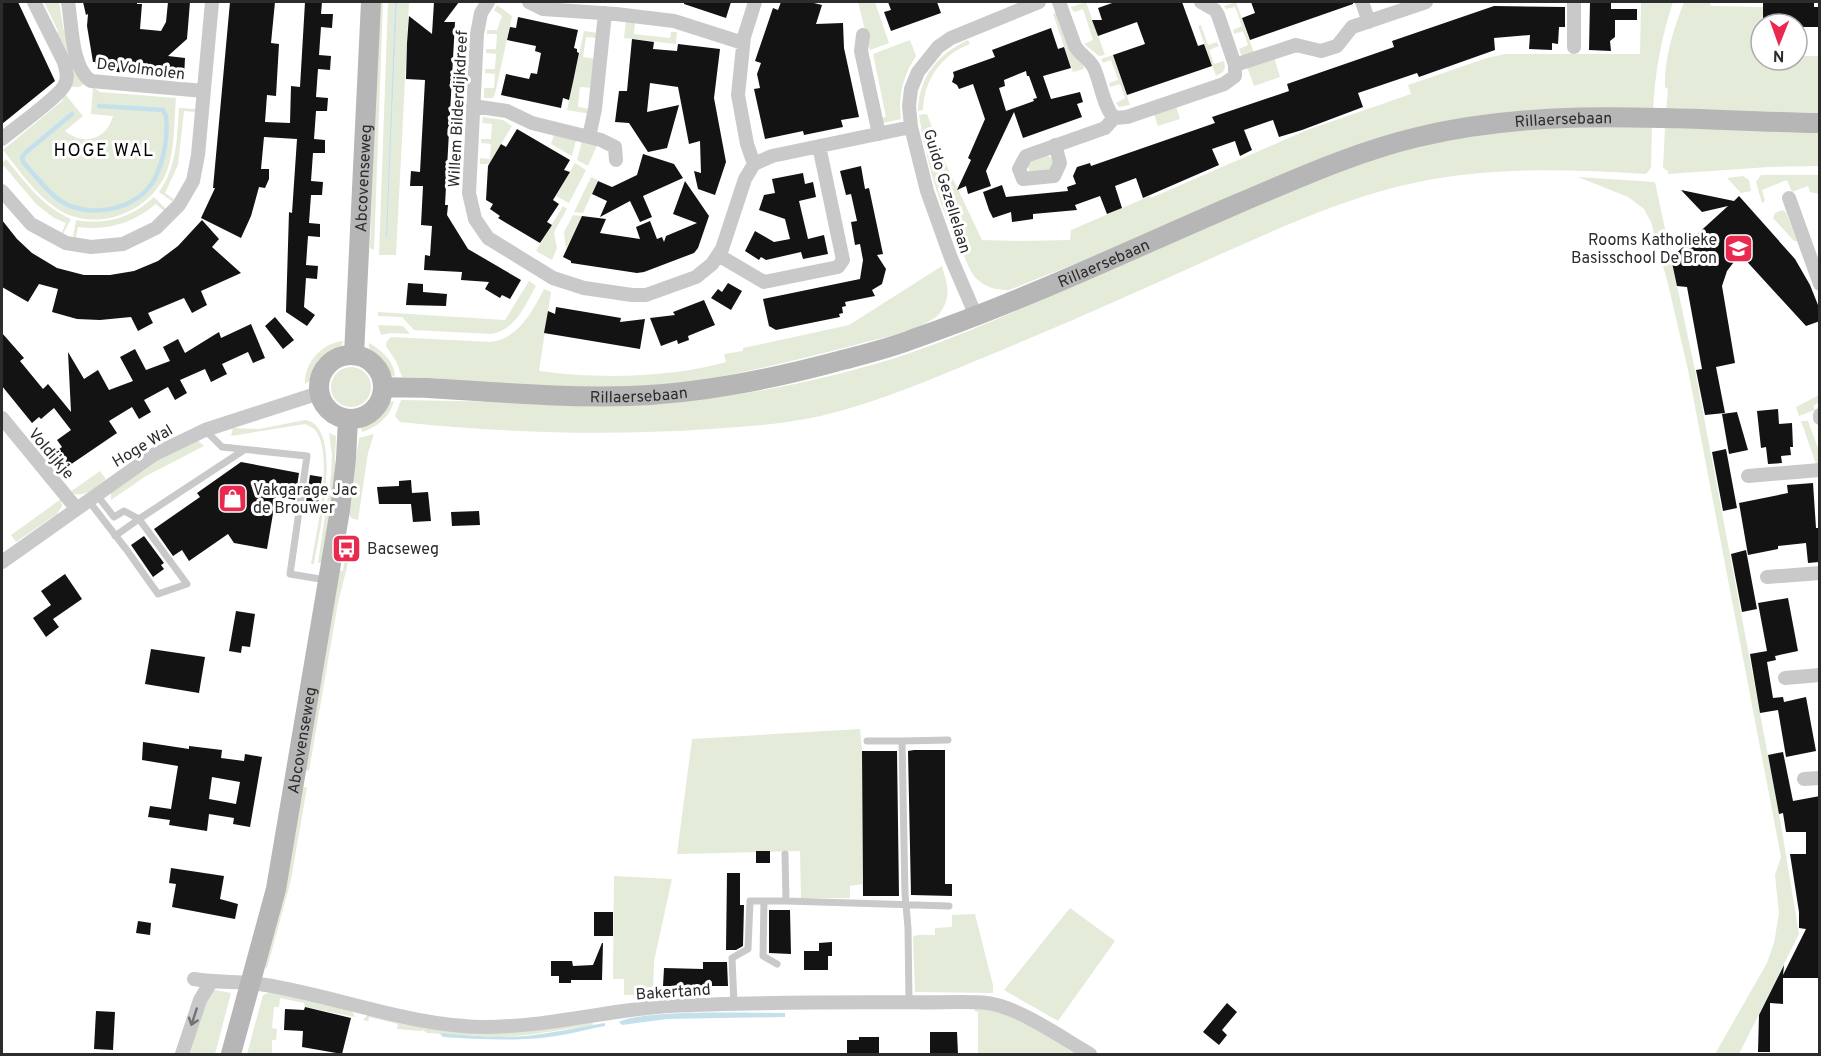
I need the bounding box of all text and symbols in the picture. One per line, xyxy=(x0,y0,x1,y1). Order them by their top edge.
north arrow xyxy=(1749,12,1809,72)
street label: Willem Bilderdijkdreef xyxy=(445,29,473,188)
text: N xyxy=(1773,45,1785,65)
street label: De Volmolen xyxy=(95,55,186,85)
street label: Rillaersebaan xyxy=(1514,109,1612,133)
street label: Abcovenseweg xyxy=(352,124,377,233)
street label: Guido Gezellelaan xyxy=(918,127,975,256)
district label: HOGE WAL xyxy=(54,140,154,163)
place label: Rooms Katholieke Basisschool De Bron xyxy=(1571,231,1717,269)
school or university icon: Rooms Katholieke Basisschool De Bron xyxy=(1722,232,1754,264)
street label: Rillaersebaan xyxy=(1055,236,1153,293)
street label: Rillaersebaan xyxy=(590,384,689,408)
street label: Hoge Wal xyxy=(109,421,177,473)
street label: Voldijkje xyxy=(23,425,78,484)
place label: Vakgarage Jac de Brouwer xyxy=(253,481,358,519)
shop icon: Vakgarage Jac de Brouwer xyxy=(216,482,248,514)
bus stop icon: Bacseweg xyxy=(330,532,362,564)
place label: Bacseweg xyxy=(367,540,439,560)
street label: Abcovenseweg xyxy=(284,686,322,795)
street label: Bakertand xyxy=(635,980,711,1006)
one-way arrow xyxy=(188,1007,199,1026)

